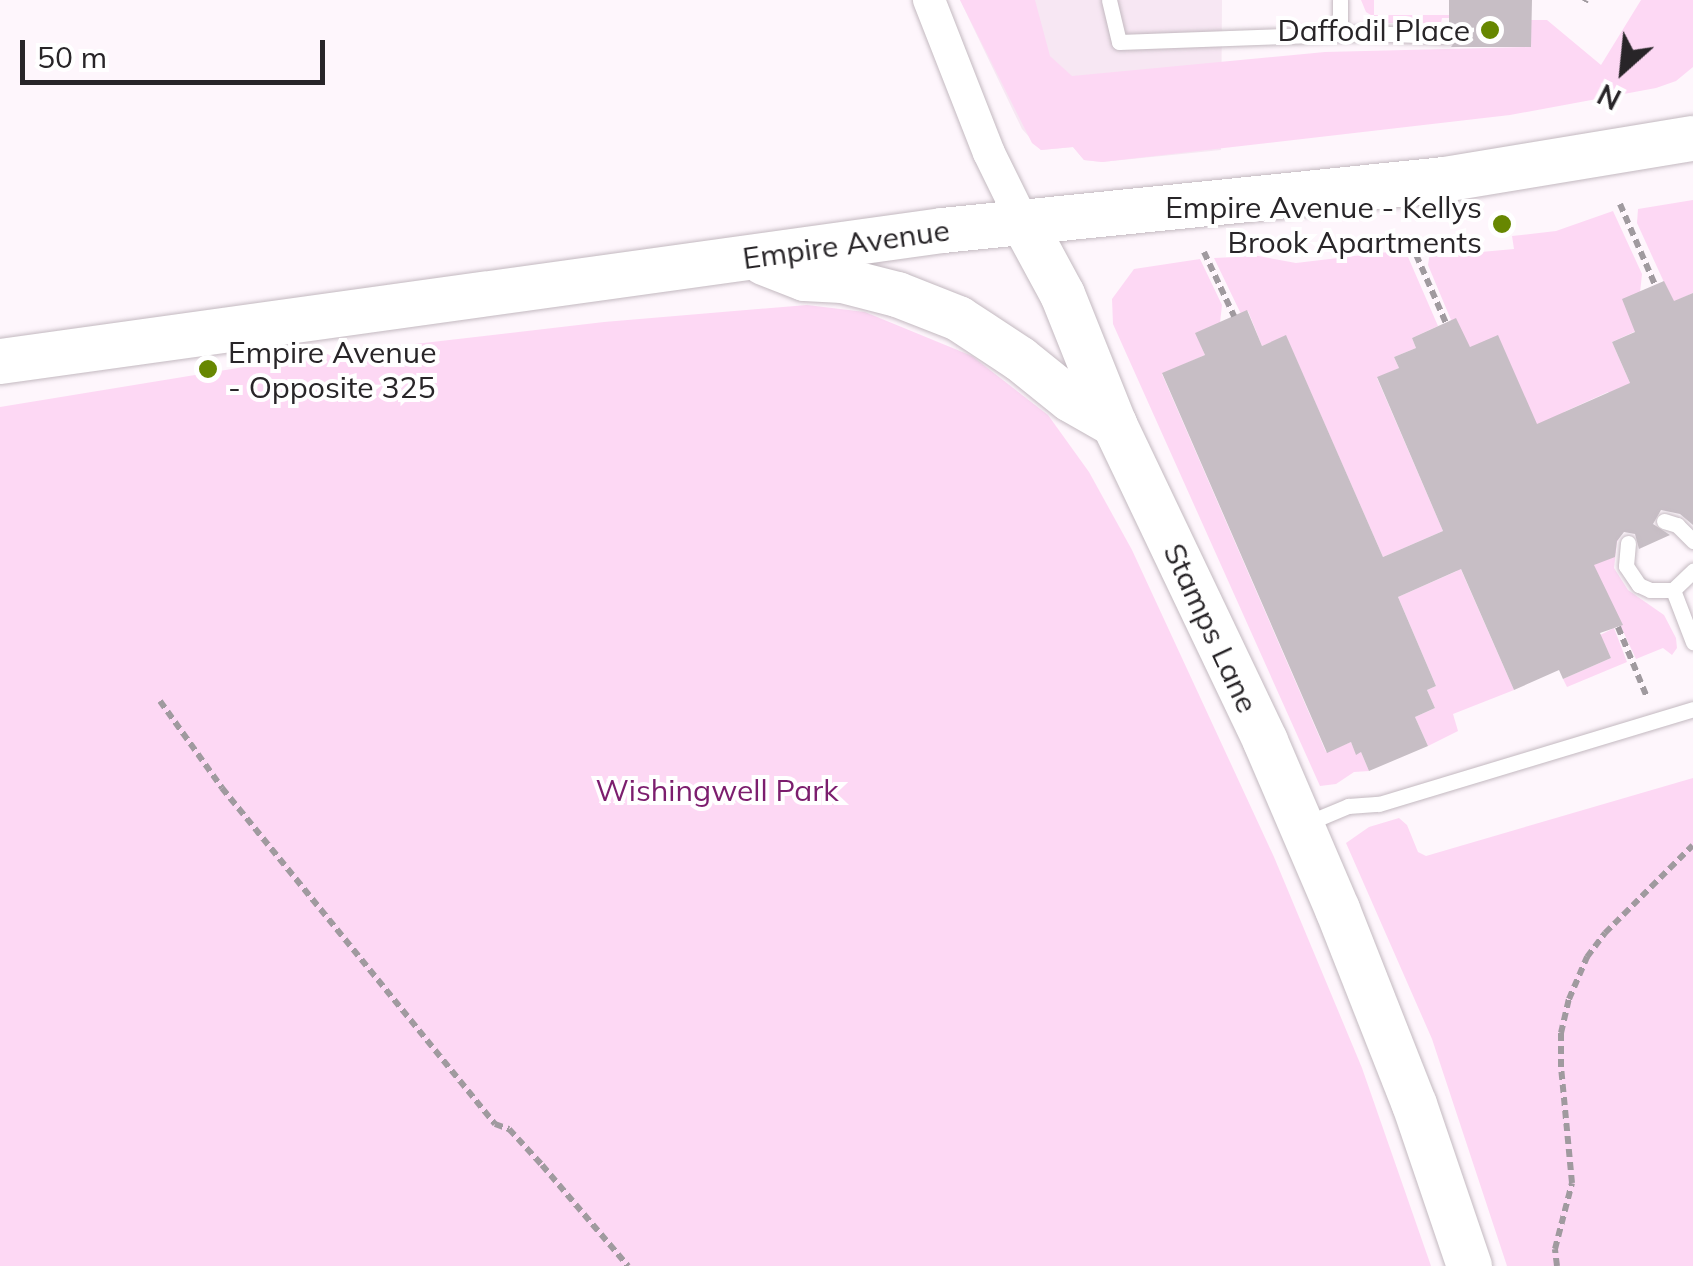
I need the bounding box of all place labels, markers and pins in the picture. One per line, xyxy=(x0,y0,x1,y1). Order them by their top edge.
place label: Daffodil Place xyxy=(1277,12,1470,48)
marker: Daffodil Place xyxy=(1479,19,1501,41)
place label: Empire Avenue - Kellys Brook Apartments xyxy=(1165,189,1482,260)
marker: Empire Avenue - Kellys Brook Apartments xyxy=(1491,213,1513,235)
place label: Empire Avenue - Opposite 325 xyxy=(228,334,436,404)
marker: Empire Avenue - Opposite 325 xyxy=(197,358,219,380)

